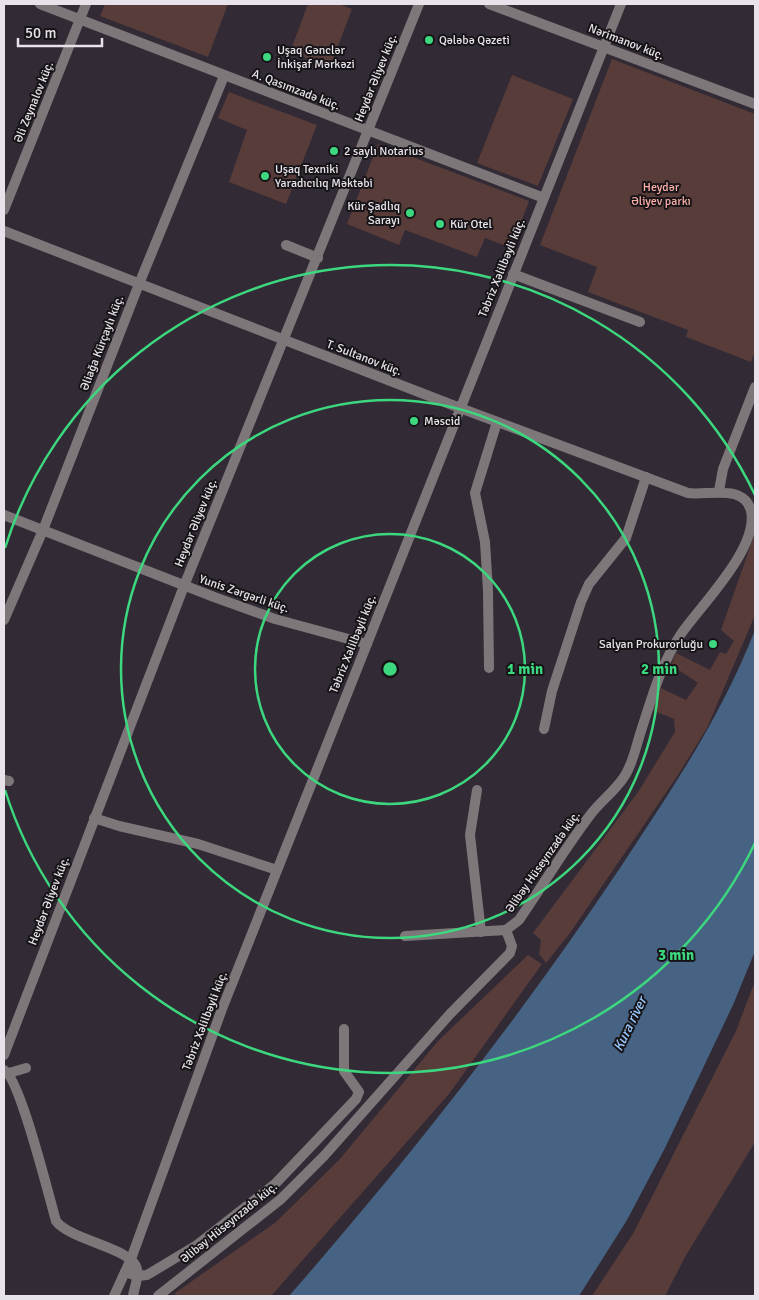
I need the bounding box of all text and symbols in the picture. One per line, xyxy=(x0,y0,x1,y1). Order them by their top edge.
scale bar xyxy=(18,15,101,47)
street label: Nərimanov küç. xyxy=(586,21,666,63)
text: 50 m xyxy=(25,24,56,42)
street label: Heydər Əliyev küç. xyxy=(351,32,401,124)
place label: Qələbə Qəzeti xyxy=(439,33,510,48)
marker: Qələbə Qəzeti xyxy=(423,34,435,46)
place label: Uşaq Gənclər İnkişaf Mərkəzi xyxy=(277,43,355,72)
marker: Uşaq Gənclər İnkişaf Mərkəzi xyxy=(261,51,273,63)
street label: Əli Zeynalov küç. xyxy=(11,59,57,145)
street label: A. Qasımzadə küç. xyxy=(250,66,342,114)
place label: 2 saylı Notarius xyxy=(344,144,424,159)
marker: 2 saylı Notarius xyxy=(328,145,340,157)
place label: Uşaq Texniki Yaradıcılıq Məktəbi xyxy=(275,162,373,191)
marker: Uşaq Texniki Yaradıcılıq Məktəbi xyxy=(259,170,271,182)
park label: Heydər Əliyev parkı xyxy=(631,180,691,209)
place label: Kür Şadlıq Sarayı xyxy=(347,199,400,228)
marker: Kür Şadlıq Sarayı xyxy=(404,207,416,219)
place label: Kür Otel xyxy=(450,217,493,232)
street label: Təbriz Xəlilbəyli küç. xyxy=(475,217,529,319)
marker: Kür Otel xyxy=(434,218,446,230)
street label: Əliağa Kürçaylı küç. xyxy=(77,293,127,393)
street label: T. Sultanov küç. xyxy=(324,337,404,379)
place label: Məscid xyxy=(424,414,460,429)
marker: Məscid xyxy=(408,415,420,427)
street label: Heydər Əliyev küç. xyxy=(171,477,221,569)
street label: Yunis Zərgərli küç. xyxy=(197,572,291,616)
street label: Təbriz Xəlilbəyli küç. xyxy=(326,593,380,695)
place label: Salyan Prokurorluğu xyxy=(599,637,703,652)
marker: Salyan Prokurorluğu xyxy=(707,638,719,650)
centre of rings xyxy=(381,660,399,678)
text: 1 min xyxy=(507,660,543,678)
text: 2 min xyxy=(641,660,677,678)
street label: Əlibəy Hüseynzadə küç. xyxy=(502,808,584,916)
street label: Heydər Əliyev küç. xyxy=(25,855,73,947)
text: 3 min xyxy=(658,946,694,964)
street label: Təbriz Xəlilbəyli küç. xyxy=(179,969,231,1073)
water label: Kura river xyxy=(610,992,651,1054)
street label: Əlibəy Hüseynzadə küç. xyxy=(178,1179,280,1267)

